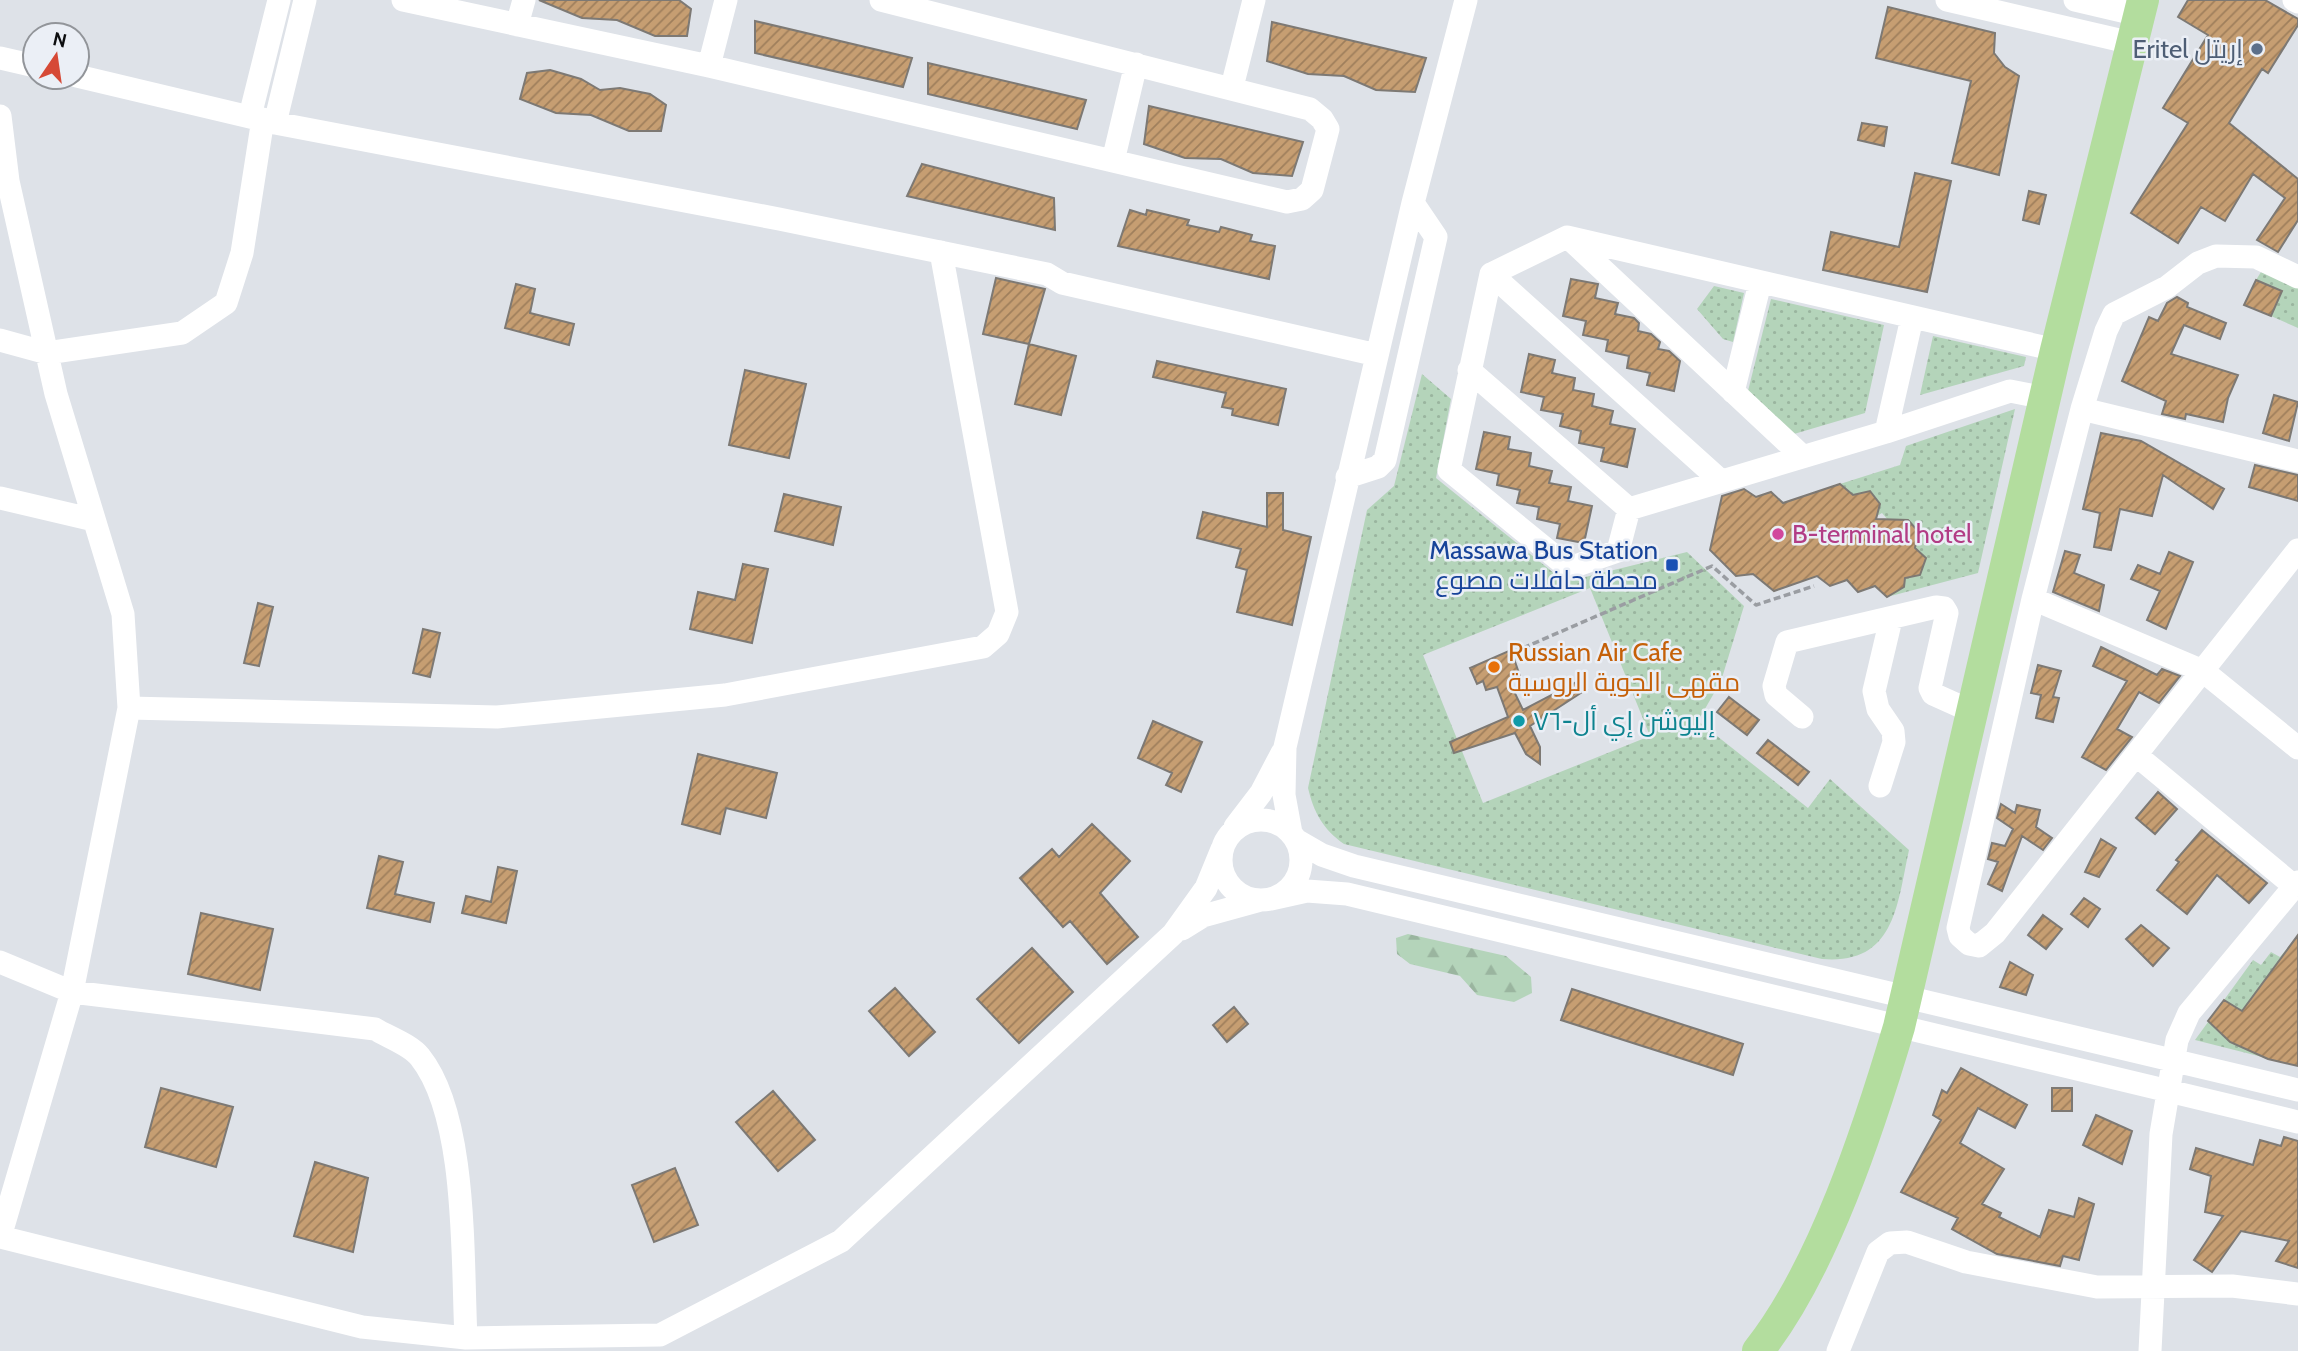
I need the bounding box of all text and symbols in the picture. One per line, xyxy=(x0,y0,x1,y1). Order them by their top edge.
north arrow xyxy=(21,21,91,91)
text: N xyxy=(51,27,69,53)
place label: Eritel إريتل xyxy=(2132,33,2243,66)
marker: Eritel إريتل xyxy=(2249,41,2265,57)
place label: B-terminal hotel xyxy=(1792,518,1972,550)
marker: B-terminal hotel xyxy=(1770,526,1786,542)
place label: Massawa Bus Station محطة حافلات مصوع xyxy=(1429,534,1658,597)
marker: Massawa Bus Station محطة حافلات مصوع xyxy=(1664,557,1680,573)
place label: Russian Air Cafe مقهى الجوية الروسية xyxy=(1508,636,1740,698)
marker: Russian Air Cafe مقهى الجوية الروسية xyxy=(1486,659,1502,675)
place label: إليوشن إي أل-٧٦ xyxy=(1533,704,1715,741)
marker: إليوشن إي أل-٧٦ xyxy=(1511,713,1527,729)

